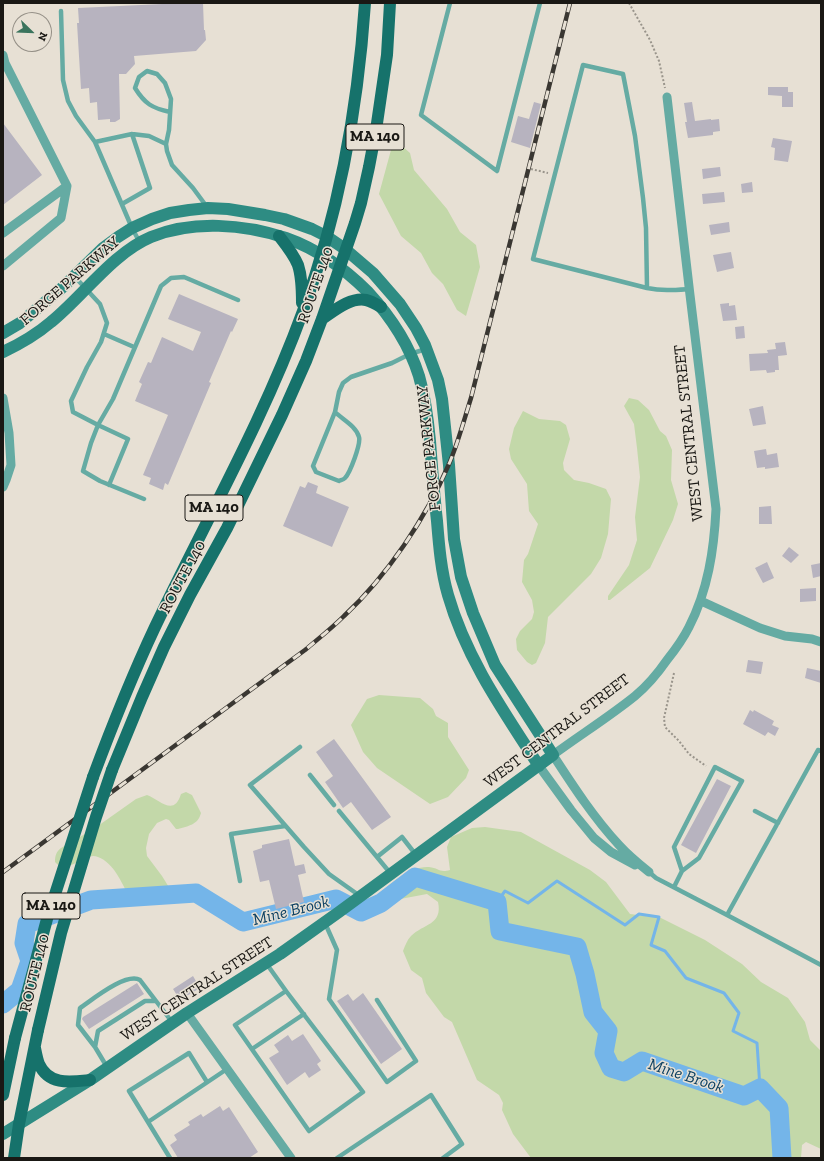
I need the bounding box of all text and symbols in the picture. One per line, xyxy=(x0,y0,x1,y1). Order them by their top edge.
north arrow xyxy=(12,12,52,52)
text: N xyxy=(35,30,50,43)
road number: MA 140 xyxy=(346,124,404,150)
street label: FORGE PARKWAY xyxy=(16,232,124,330)
street label: ROUTE 140 xyxy=(294,244,338,326)
street label: WEST CENTRAL STREET xyxy=(670,344,708,522)
street label: FORGE PARKWAY xyxy=(413,384,445,512)
road number: MA 140 xyxy=(185,495,243,521)
street label: ROUTE 140 xyxy=(156,537,210,617)
street label: WEST CENTRAL STREET xyxy=(480,670,634,792)
water label: Mine Brook xyxy=(251,892,331,930)
road number: MA 140 xyxy=(22,893,80,919)
street label: ROUTE 140 xyxy=(16,932,54,1014)
street label: WEST CENTRAL STREET xyxy=(117,933,277,1045)
water label: Mine Brook xyxy=(646,1054,726,1098)

